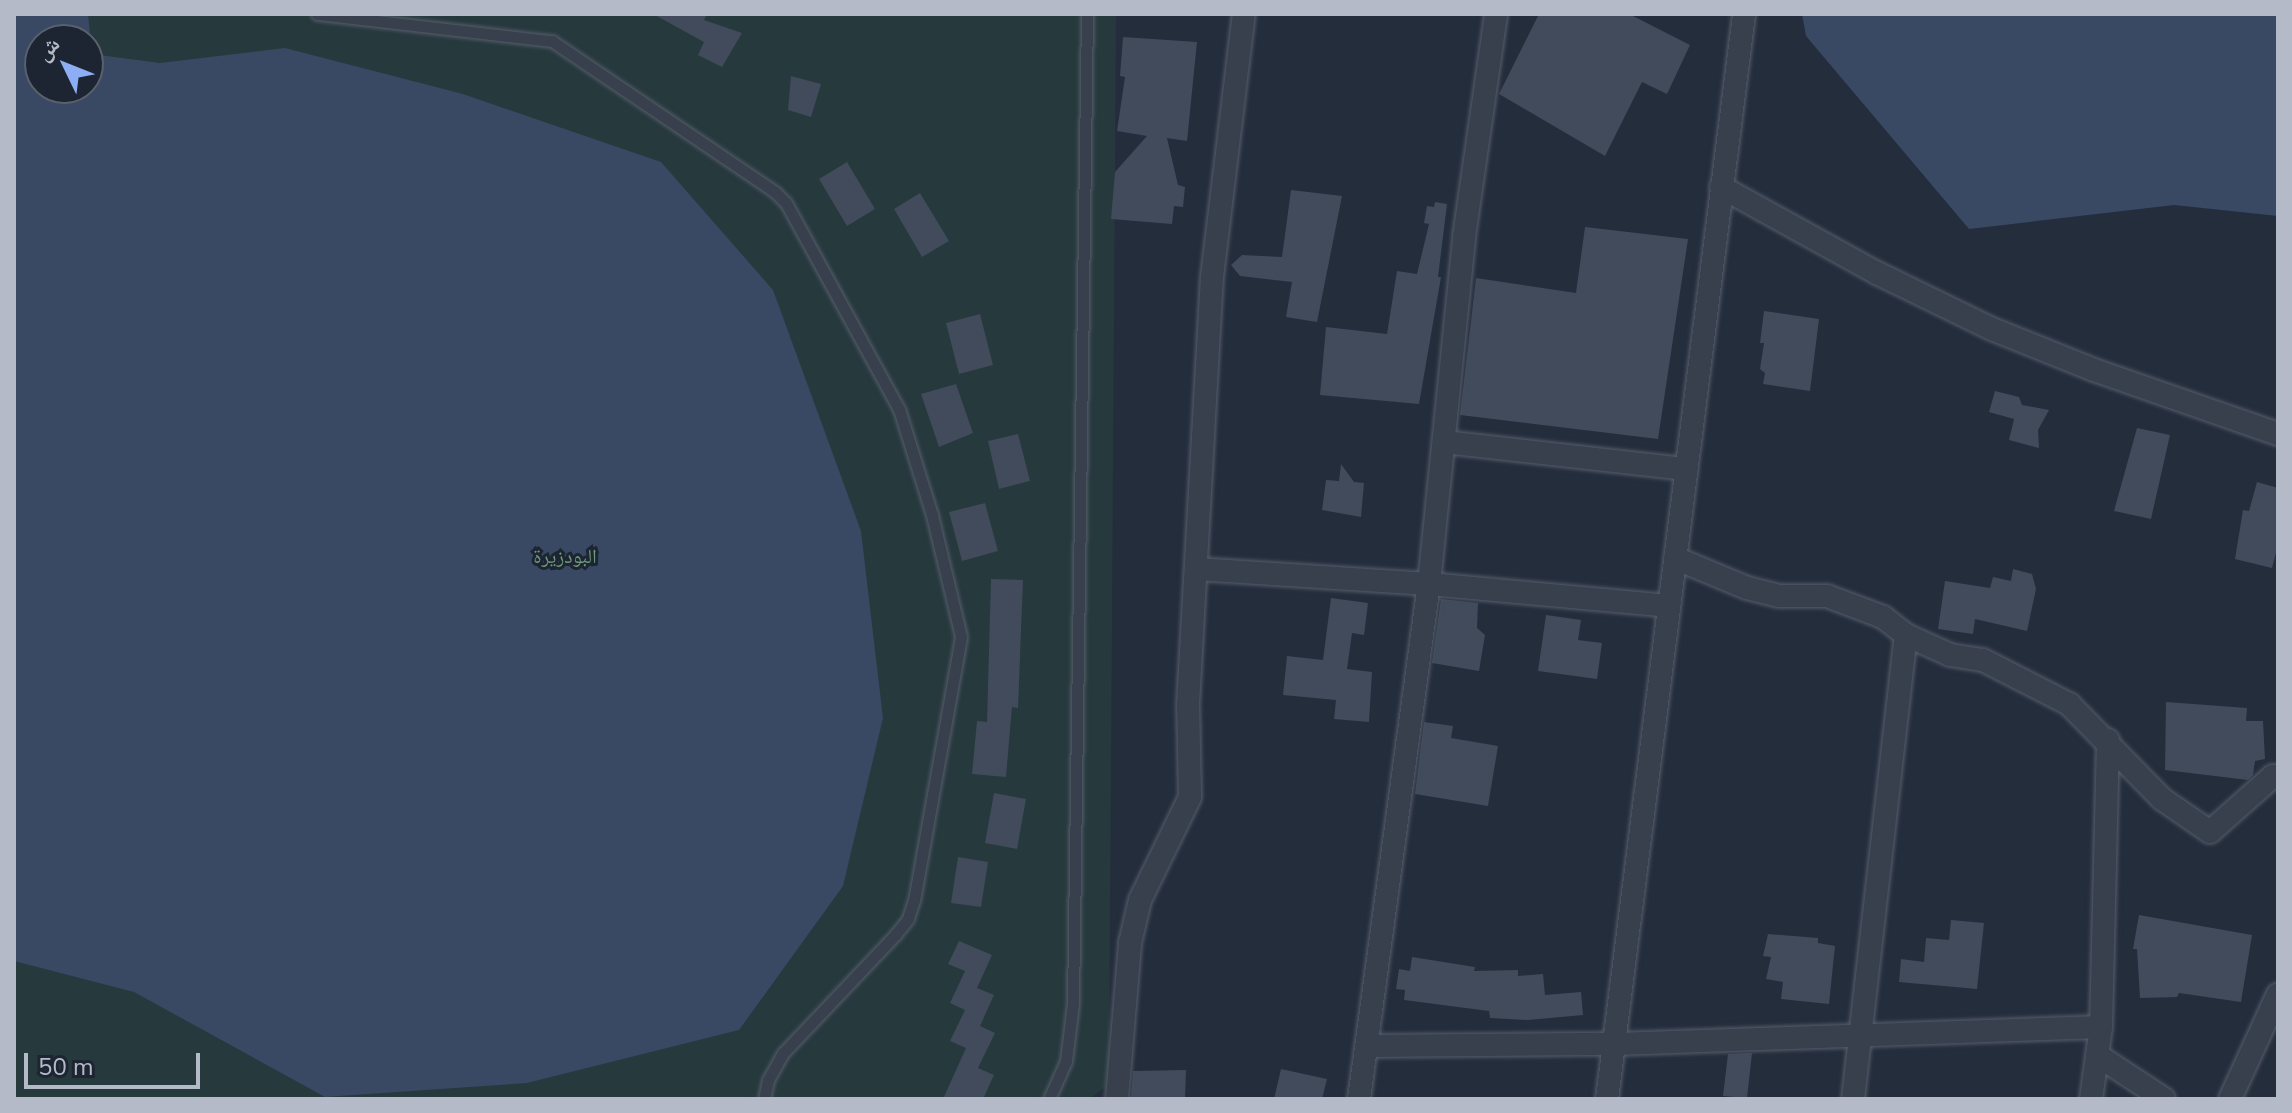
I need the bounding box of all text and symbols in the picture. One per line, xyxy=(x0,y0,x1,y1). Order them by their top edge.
north arrow xyxy=(24,24,104,104)
text: ش xyxy=(29,30,67,68)
park label: البودزيرة xyxy=(533,544,597,568)
scale bar xyxy=(28,1037,204,1087)
text: 50 m xyxy=(38,1051,94,1083)

